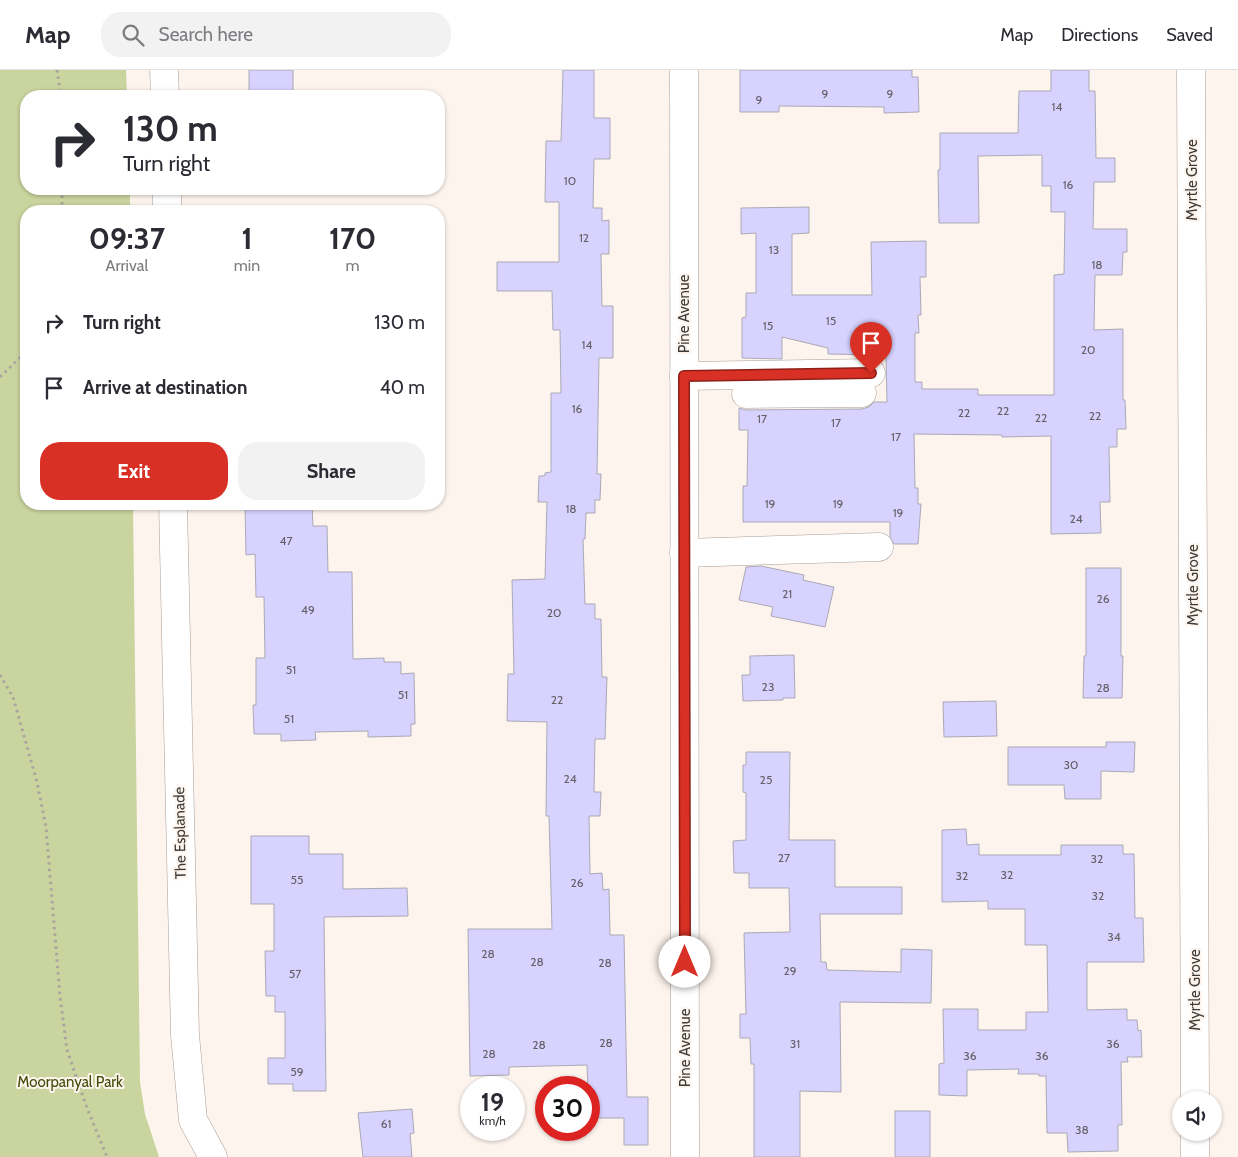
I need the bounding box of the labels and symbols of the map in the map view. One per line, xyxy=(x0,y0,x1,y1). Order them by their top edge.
house number: 9 xyxy=(822,86,829,101)
house number: 9 xyxy=(887,86,894,101)
house number: 9 xyxy=(756,92,763,107)
house number: 14 xyxy=(1052,99,1062,114)
street label: Myrtle Grove xyxy=(1183,139,1201,221)
house number: 10 xyxy=(564,173,576,188)
house number: 16 xyxy=(1063,177,1074,192)
house number: 12 xyxy=(579,230,589,245)
house number: 13 xyxy=(769,242,779,257)
house number: 18 xyxy=(1091,257,1103,272)
street label: Pine Avenue xyxy=(675,274,693,353)
house number: 15 xyxy=(826,313,836,328)
house number: 15 xyxy=(763,318,773,333)
pin xyxy=(850,322,892,373)
house number: 14 xyxy=(582,337,592,352)
house number: 20 xyxy=(1081,342,1095,357)
house number: 16 xyxy=(572,401,583,416)
house number: 22 xyxy=(997,403,1009,418)
house number: 22 xyxy=(958,405,970,420)
house number: 22 xyxy=(1089,408,1101,423)
house number: 22 xyxy=(1035,410,1047,425)
house number: 17 xyxy=(757,411,767,426)
house number: 17 xyxy=(831,415,841,430)
house number: 17 xyxy=(891,429,901,444)
house number: 19 xyxy=(765,496,776,511)
house number: 19 xyxy=(833,496,844,511)
house number: 18 xyxy=(565,501,577,516)
house number: 19 xyxy=(893,505,904,520)
house number: 24 xyxy=(1069,511,1083,526)
house number: 47 xyxy=(280,533,292,548)
street label: Myrtle Grove xyxy=(1184,544,1202,626)
house number: 21 xyxy=(782,586,792,601)
house number: 26 xyxy=(1096,591,1110,606)
house number: 49 xyxy=(301,602,315,617)
house number: 20 xyxy=(547,605,561,620)
house number: 51 xyxy=(286,662,296,677)
house number: 23 xyxy=(762,679,774,694)
house number: 28 xyxy=(1096,680,1110,695)
house number: 51 xyxy=(398,687,408,702)
house number: 22 xyxy=(551,692,563,707)
house number: 51 xyxy=(284,711,294,726)
house number: 30 xyxy=(1064,757,1078,772)
house number: 24 xyxy=(563,771,577,786)
house number: 25 xyxy=(760,772,772,787)
street label: The Esplanade xyxy=(170,786,190,879)
house number: 27 xyxy=(778,850,790,865)
house number: 32 xyxy=(1091,851,1103,866)
house number: 32 xyxy=(1001,867,1013,882)
house number: 32 xyxy=(956,868,968,883)
house number: 55 xyxy=(291,872,303,887)
house number: 26 xyxy=(570,875,584,890)
house number: 32 xyxy=(1092,888,1104,903)
house number: 34 xyxy=(1107,929,1121,944)
position arrow xyxy=(658,935,710,987)
house number: 28 xyxy=(481,946,495,961)
street label: Myrtle Grove xyxy=(1186,949,1204,1031)
house number: 28 xyxy=(530,954,544,969)
house number: 28 xyxy=(598,955,612,970)
house number: 29 xyxy=(783,963,797,978)
house number: 57 xyxy=(289,966,301,981)
street label: Pine Avenue xyxy=(676,1008,694,1087)
house number: 28 xyxy=(599,1035,613,1050)
house number: 31 xyxy=(790,1036,800,1051)
house number: 36 xyxy=(1106,1036,1120,1051)
house number: 28 xyxy=(532,1037,546,1052)
house number: 28 xyxy=(482,1046,496,1061)
house number: 36 xyxy=(963,1048,977,1063)
house number: 36 xyxy=(1035,1048,1049,1063)
house number: 59 xyxy=(290,1064,304,1079)
park label: Moorpanyal Park xyxy=(17,1073,123,1091)
speed limit sign: 30 xyxy=(535,1076,600,1141)
house number: 61 xyxy=(381,1116,391,1131)
house number: 38 xyxy=(1075,1122,1089,1137)

